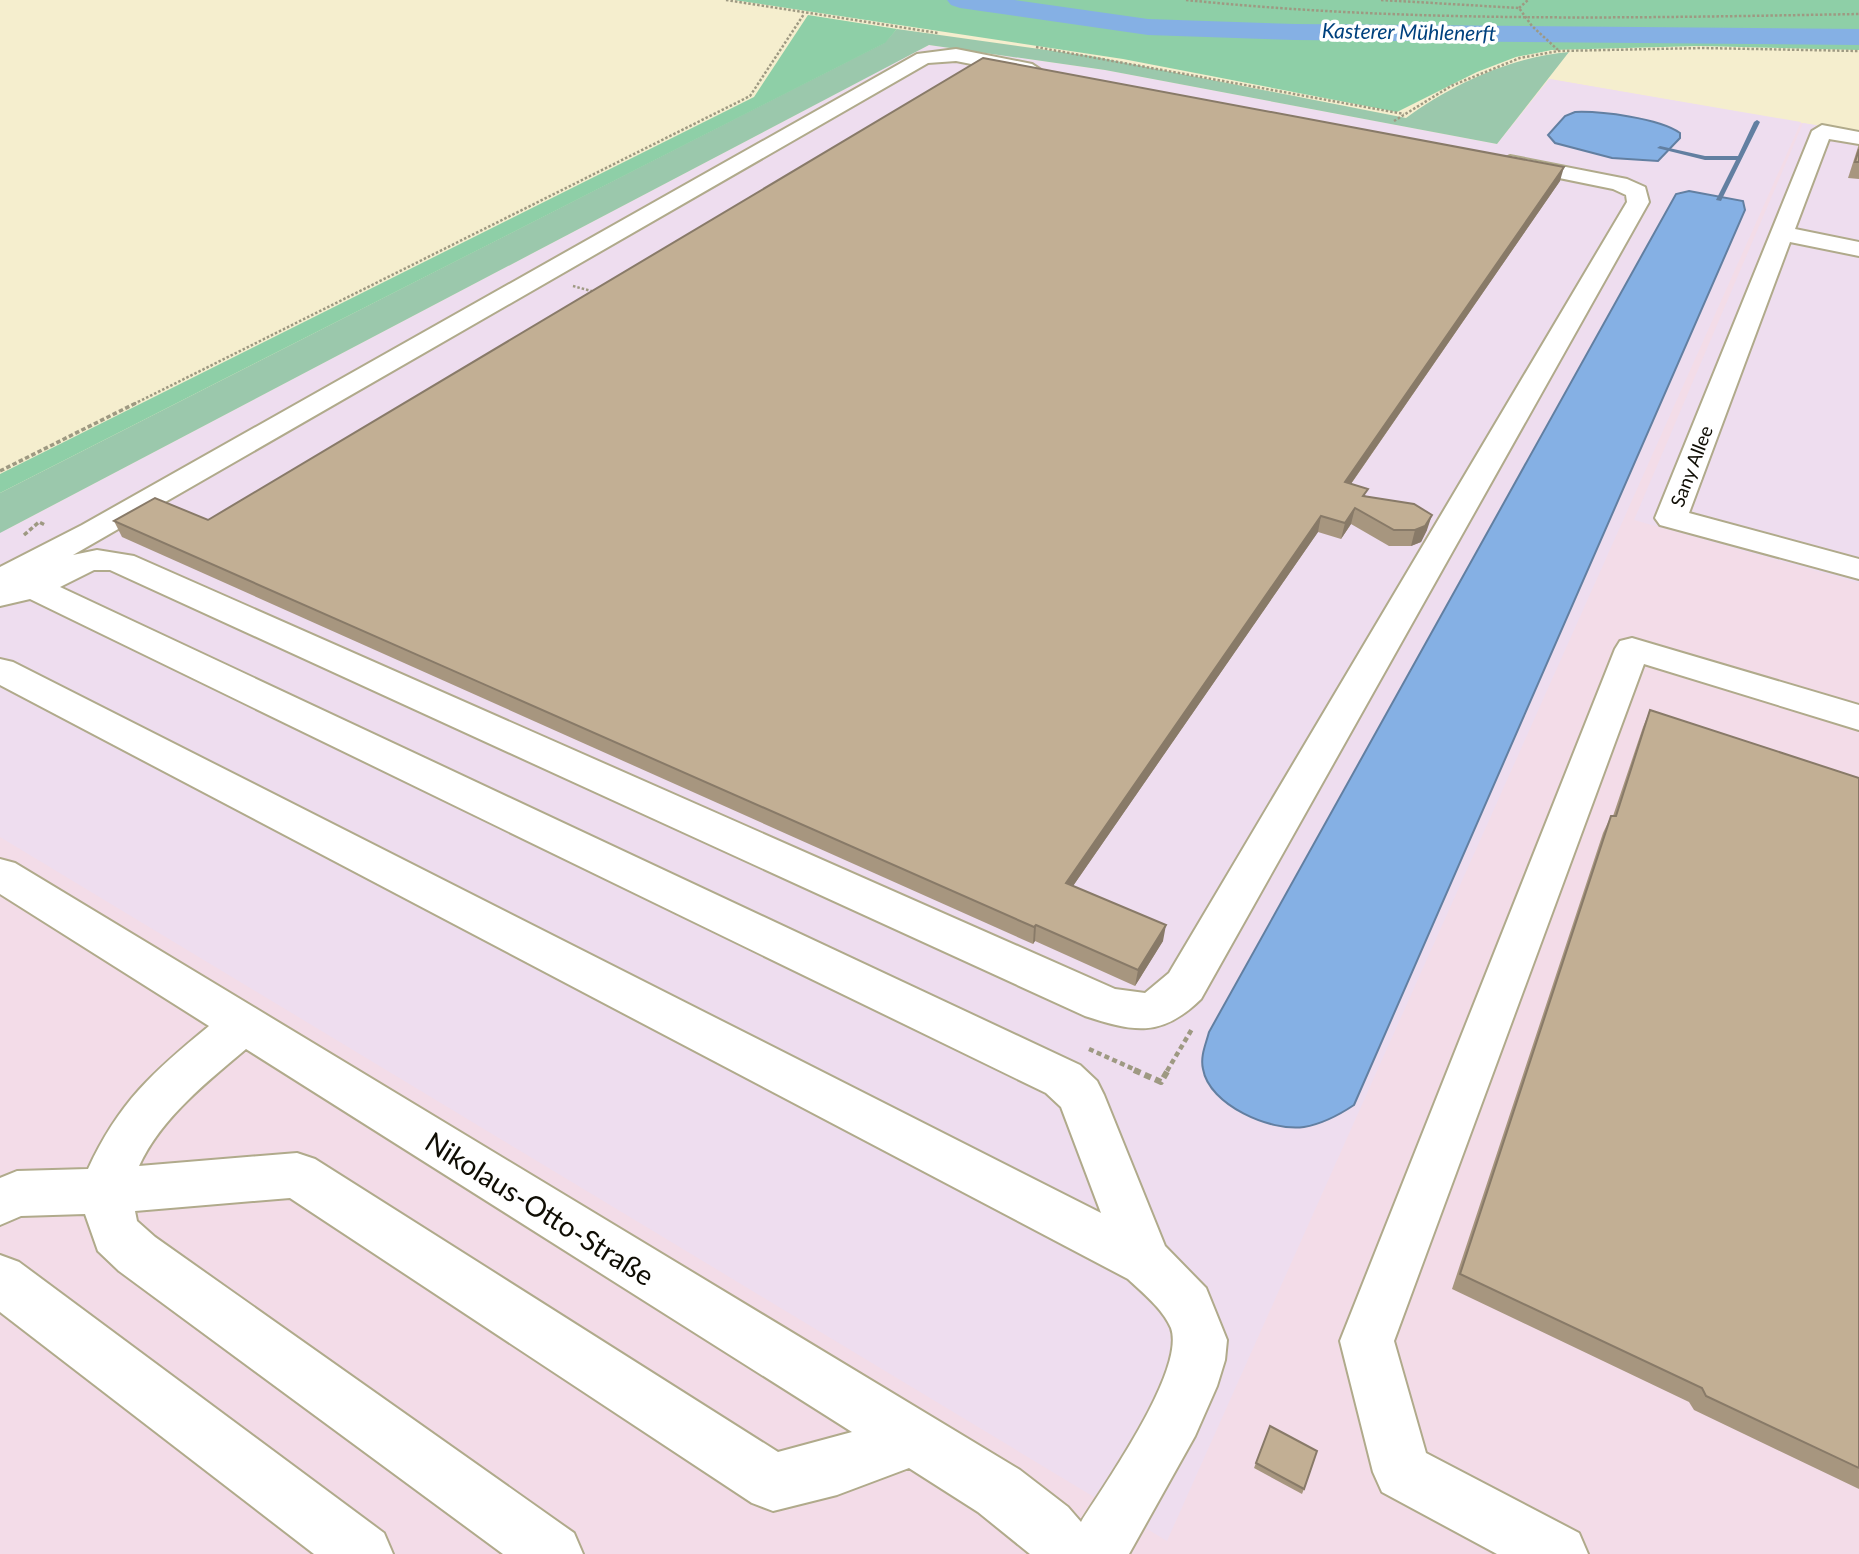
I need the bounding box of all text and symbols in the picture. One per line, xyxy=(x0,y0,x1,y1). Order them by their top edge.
water label: Kasterer Mühlenerft xyxy=(1322,17,1497,45)
street label: Sany Allee xyxy=(1665,422,1717,510)
street label: Nikolaus-Otto-Straße xyxy=(419,1124,661,1292)

